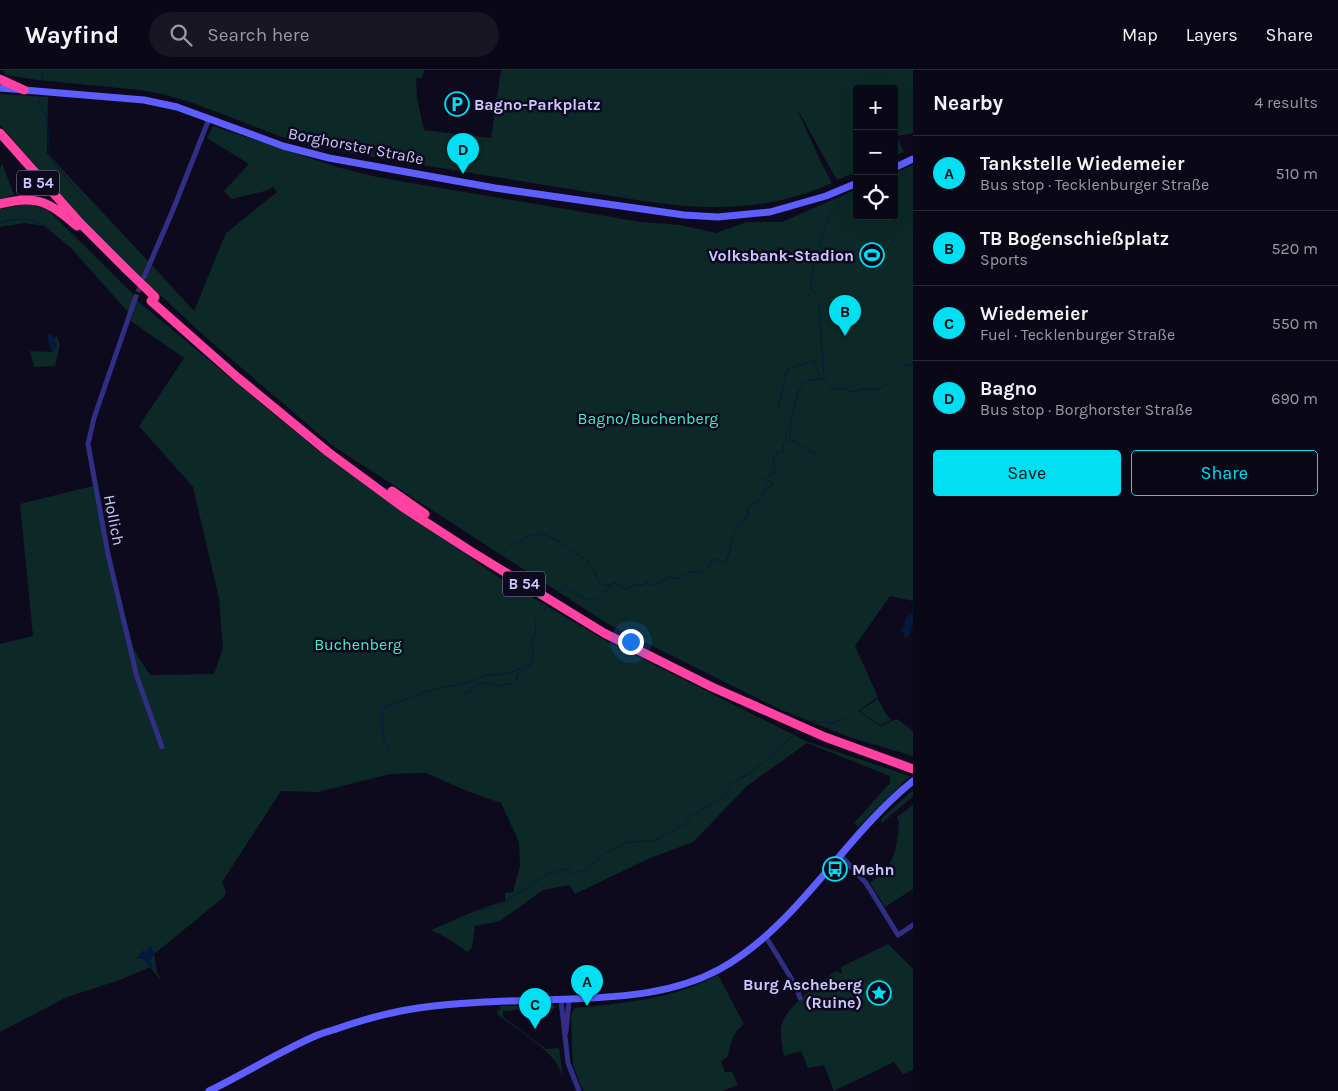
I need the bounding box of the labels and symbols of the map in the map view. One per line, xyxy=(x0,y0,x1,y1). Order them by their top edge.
parking icon: Bagno-Parkplatz xyxy=(444,91,470,117)
place label: Bagno-Parkplatz xyxy=(474,95,601,114)
street label: Borghorster Straße xyxy=(286,124,426,168)
pin: D xyxy=(447,133,479,174)
road number: B 54 xyxy=(17,170,59,196)
sports icon: Volksbank-Stadion xyxy=(859,242,885,268)
place label: Volksbank-Stadion xyxy=(709,246,854,265)
pin: B xyxy=(829,295,861,336)
park label: Bagno/Buchenberg xyxy=(578,409,718,428)
street label: Hollich xyxy=(100,493,128,547)
road number: B 54 xyxy=(503,572,545,596)
your location xyxy=(618,629,644,655)
park label: Buchenberg xyxy=(314,635,402,654)
bus stop icon: Mehn xyxy=(822,856,848,882)
place label: Mehn xyxy=(852,860,894,879)
pin: A xyxy=(571,965,603,1006)
place label: Burg Ascheberg (Ruine) xyxy=(743,975,862,1012)
place icon: Burg Ascheberg (Ruine) xyxy=(866,980,892,1006)
pin: C xyxy=(519,988,551,1029)

